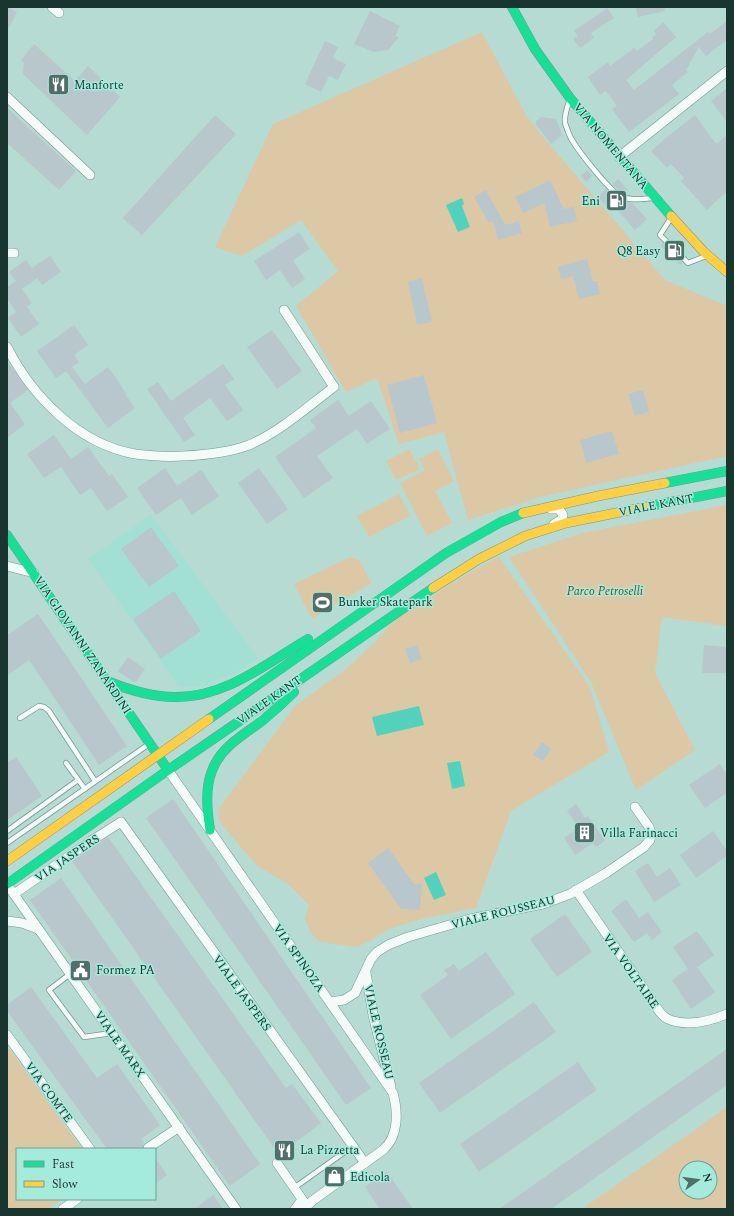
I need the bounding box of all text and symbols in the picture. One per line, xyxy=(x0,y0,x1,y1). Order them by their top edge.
restaurant icon: Manforte xyxy=(45,72,71,98)
place label: Manforte xyxy=(74,76,124,95)
street label: VIA NOMENTANA xyxy=(568,99,653,194)
fuel station icon: Eni xyxy=(603,188,629,214)
place label: Eni xyxy=(581,192,600,211)
fuel station icon: Q8 Easy xyxy=(662,238,688,264)
place label: Q8 Easy xyxy=(617,242,661,261)
street label: VIALE KANT xyxy=(617,489,695,522)
street label: VIA GIOVANNI ZANARDINI xyxy=(29,572,136,718)
park label: Parco Petroselli xyxy=(567,582,644,601)
sports icon: Bunker Skatepark xyxy=(309,589,335,615)
place label: Bunker Skatepark xyxy=(338,593,433,612)
street label: VIALE KANT xyxy=(233,671,306,730)
building icon: Villa Farinacci xyxy=(572,820,598,846)
place label: Villa Farinacci xyxy=(600,824,678,843)
street label: VIA JASPERS xyxy=(31,830,104,887)
street label: VIALE ROUSSEAU xyxy=(449,890,557,935)
street label: VIA SPINOZA xyxy=(268,920,329,997)
street label: VIA VOLTAIRE xyxy=(598,930,664,1013)
street label: VIALE JASPERS xyxy=(207,951,276,1035)
public building icon: Formez PA xyxy=(67,957,93,983)
place label: Formez PA xyxy=(96,961,155,980)
street label: VIALE ROSSEAU xyxy=(358,983,399,1082)
street label: VIALE MARX xyxy=(89,1007,150,1082)
street label: VIA COMTE xyxy=(20,1058,77,1127)
restaurant icon: La Pizzetta xyxy=(272,1137,298,1163)
place label: La Pizzetta xyxy=(300,1141,360,1160)
legend xyxy=(16,1148,156,1200)
text: Fast xyxy=(52,1155,74,1174)
north arrow xyxy=(678,1160,718,1200)
shop icon: Edicola xyxy=(321,1164,347,1190)
place label: Edicola xyxy=(350,1168,390,1187)
text: N xyxy=(698,1171,717,1184)
text: Slow xyxy=(52,1175,78,1194)

